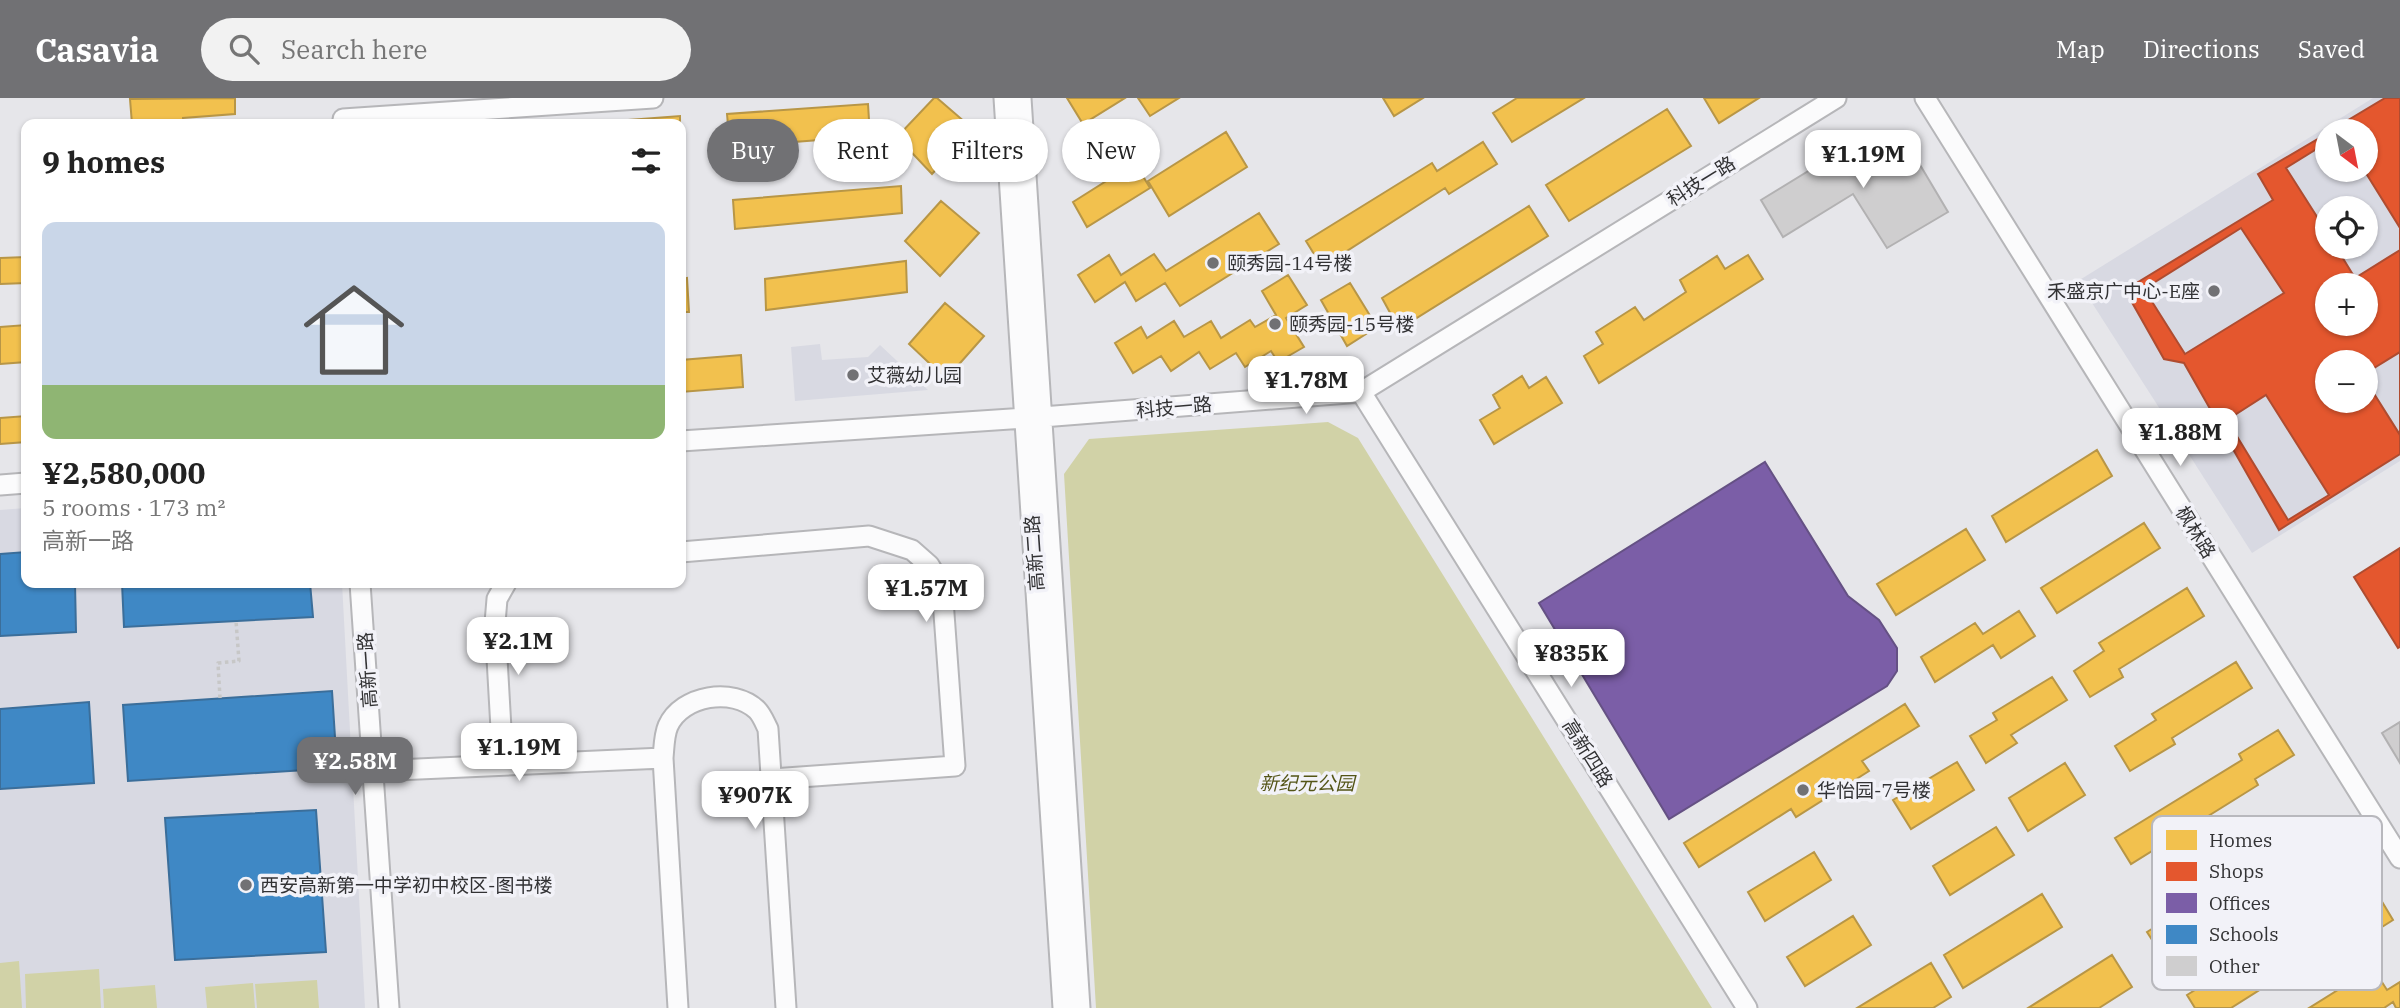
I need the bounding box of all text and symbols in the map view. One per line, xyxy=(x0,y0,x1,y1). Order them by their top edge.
search box xyxy=(201,18,691,81)
text: Casavia xyxy=(35,28,159,71)
icon: search xyxy=(225,30,263,68)
text: Search here xyxy=(281,32,427,66)
text: Map xyxy=(2056,33,2105,65)
text: Directions xyxy=(2143,33,2260,65)
text: Saved xyxy=(2298,33,2365,65)
chip: Buy xyxy=(707,119,799,182)
chip: Rent xyxy=(813,119,913,182)
chip: Filters xyxy=(927,119,1048,182)
chip: New xyxy=(1062,119,1160,182)
north arrow xyxy=(2315,119,2378,182)
map controls xyxy=(2315,119,2378,413)
pin: ¥1.19M xyxy=(1806,130,1920,190)
text: ¥1.19M xyxy=(1821,138,1905,168)
text: 9 homes xyxy=(42,142,165,181)
icon: filters xyxy=(627,142,665,180)
street label: 科技一路 xyxy=(1662,151,1740,211)
button: locate xyxy=(2315,196,2378,259)
place label: 颐秀园-14号楼 xyxy=(1227,251,1352,275)
marker: 颐秀园-14号楼 xyxy=(1205,255,1221,271)
icon: home xyxy=(291,267,417,393)
button: + xyxy=(2315,273,2378,336)
place label: 禾盛京广中心-E座 xyxy=(2047,279,2200,303)
marker: 禾盛京广中心-E座 xyxy=(2206,283,2222,299)
place label: 颐秀园-15号楼 xyxy=(1289,312,1414,336)
marker: 颐秀园-15号楼 xyxy=(1267,316,1283,332)
button: − xyxy=(2315,350,2378,413)
pin: ¥1.78M xyxy=(1249,356,1363,416)
place label: 艾薇幼儿园 xyxy=(867,363,962,387)
text: ¥1.78M xyxy=(1264,364,1348,394)
marker: 艾薇幼儿园 xyxy=(845,367,861,383)
street label: 科技一路 xyxy=(1135,392,1213,422)
pin: ¥1.88M xyxy=(2123,408,2237,468)
text: ¥1.88M xyxy=(2138,416,2222,446)
text: ¥2,580,000 xyxy=(42,453,205,492)
text: 5 rooms · 173 m² xyxy=(42,492,225,522)
street label: 枫林路 xyxy=(2171,501,2221,563)
street label: 高新二路 xyxy=(1019,514,1049,592)
text: 高新一路 xyxy=(42,525,134,555)
pin: ¥1.57M xyxy=(869,564,983,624)
text: ¥1.57M xyxy=(884,572,968,602)
pin: ¥2.1M xyxy=(469,618,567,677)
text: ¥2.1M xyxy=(483,625,553,655)
pin: ¥835K xyxy=(1522,630,1620,689)
street label: 高新一路 xyxy=(352,631,382,709)
text: ¥835K xyxy=(1534,637,1608,667)
street label: 高新四路 xyxy=(1558,714,1618,792)
pin: ¥1.19M xyxy=(462,724,576,783)
text: ¥1.19M xyxy=(477,731,561,761)
pin: ¥2.58M xyxy=(298,738,412,797)
text: ¥2.58M xyxy=(313,745,397,775)
park label: 新纪元公园 xyxy=(1259,771,1357,795)
pin: ¥907K xyxy=(706,772,804,831)
place label: 华怡园-7号楼 xyxy=(1817,778,1931,802)
text: ¥907K xyxy=(718,779,792,809)
marker: 华怡园-7号楼 xyxy=(1795,782,1811,798)
legend xyxy=(2152,816,2382,990)
text: Homes xyxy=(2209,828,2272,852)
text: Shops xyxy=(2209,859,2264,883)
place label: 西安高新第一中学初中校区-图书楼 xyxy=(260,873,552,897)
marker: 西安高新第一中学初中校区-图书楼 xyxy=(238,877,254,893)
text: Offices xyxy=(2209,891,2270,915)
text: Schools xyxy=(2209,922,2278,946)
text: Other xyxy=(2209,954,2260,978)

